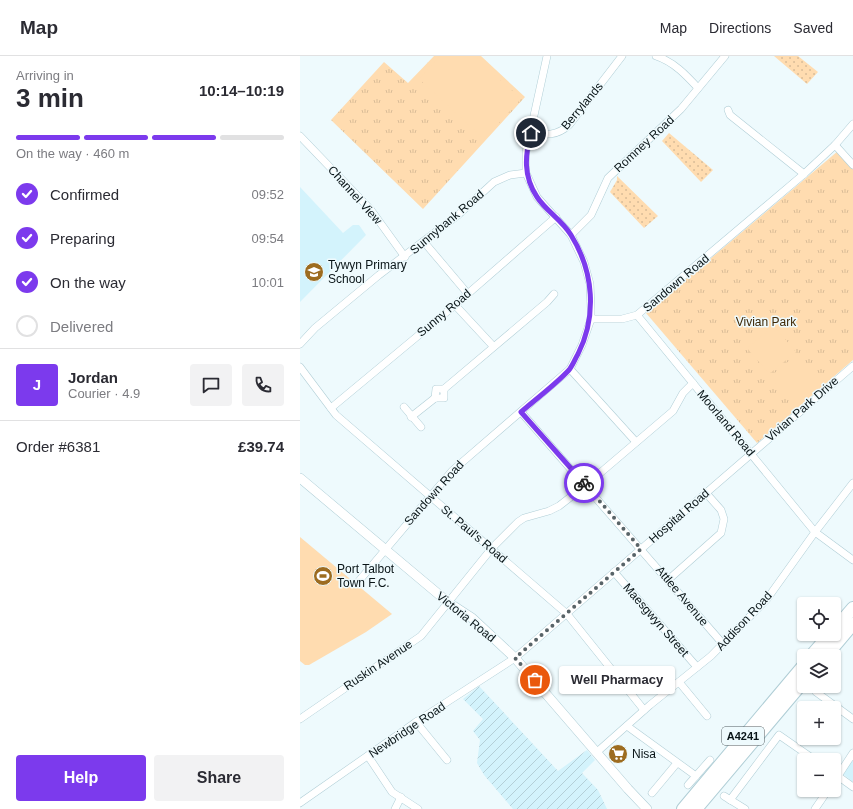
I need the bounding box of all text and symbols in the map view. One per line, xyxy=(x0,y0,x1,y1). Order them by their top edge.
text: Map xyxy=(20,17,58,38)
text: Map xyxy=(660,20,687,36)
text: Directions xyxy=(709,20,771,36)
text: Saved xyxy=(793,20,833,36)
text: Arriving in xyxy=(16,68,74,83)
street label: Berrylands xyxy=(558,80,606,132)
text: 10:14–10:19 xyxy=(199,82,284,99)
text: 3 min xyxy=(16,83,84,113)
street label: Romney Road xyxy=(611,113,677,175)
pin xyxy=(514,116,548,150)
icon: home xyxy=(520,122,542,144)
text: On the way · 460 m xyxy=(16,146,129,161)
street label: Channel View xyxy=(325,163,385,227)
icon: check xyxy=(16,183,38,205)
text: Confirmed xyxy=(50,186,119,203)
text: 09:52 xyxy=(251,187,284,202)
street label: Sunnybank Road xyxy=(407,187,487,257)
icon: check xyxy=(16,227,38,249)
text: Preparing xyxy=(50,230,115,247)
text: 09:54 xyxy=(251,231,284,246)
street label: Sandown Road xyxy=(640,251,712,315)
place label: Tywyn Primary School xyxy=(328,258,407,286)
school or university icon: Tywyn Primary School xyxy=(303,261,325,283)
icon: check xyxy=(16,271,38,293)
text: On the way xyxy=(50,274,126,291)
text: 10:01 xyxy=(251,275,284,290)
street label: Sunny Road xyxy=(414,286,474,340)
park label: Vivian Park xyxy=(736,315,797,329)
text: Delivered xyxy=(50,318,113,335)
button: chat xyxy=(190,364,232,406)
button: phone xyxy=(242,364,284,406)
text: Jordan xyxy=(68,369,118,386)
street label: Vivian Park Drive xyxy=(763,373,841,444)
text: J xyxy=(33,376,41,393)
text: Courier · 4.9 xyxy=(68,386,140,401)
street label: Moorland Road xyxy=(694,387,758,459)
text: Order #6381 xyxy=(16,438,100,455)
text: £39.74 xyxy=(238,438,284,455)
street label: Sandown Road xyxy=(401,458,467,528)
courier xyxy=(564,463,604,503)
icon: bike xyxy=(573,472,595,494)
street label: Hospital Road xyxy=(646,486,712,546)
street label: St. Paul's Road xyxy=(438,502,510,566)
place label: Port Talbot Town F.C. xyxy=(337,562,395,590)
street label: Attlee Avenue xyxy=(653,563,711,629)
sports icon: Port Talbot Town F.C. xyxy=(312,565,334,587)
street label: Maesgwyn Street xyxy=(620,580,692,660)
street label: Victoria Road xyxy=(434,589,498,645)
street label: Addison Road xyxy=(713,589,775,653)
map controls xyxy=(797,597,841,797)
button: locate xyxy=(797,597,841,641)
street label: Ruskin Avenue xyxy=(341,637,415,693)
button: layers xyxy=(797,649,841,693)
pin xyxy=(518,663,552,697)
callout: Well Pharmacy xyxy=(559,666,675,694)
icon: bag xyxy=(524,669,546,691)
text: Well Pharmacy xyxy=(571,672,663,687)
street label: Newbridge Road xyxy=(366,699,448,761)
button: + xyxy=(797,701,841,745)
road number: A4241 xyxy=(722,727,764,745)
supermarket icon: Nisa xyxy=(607,743,629,765)
place label: Nisa xyxy=(632,747,656,761)
button: − xyxy=(797,753,841,797)
button: Help xyxy=(16,755,146,801)
button: Share xyxy=(154,755,284,801)

